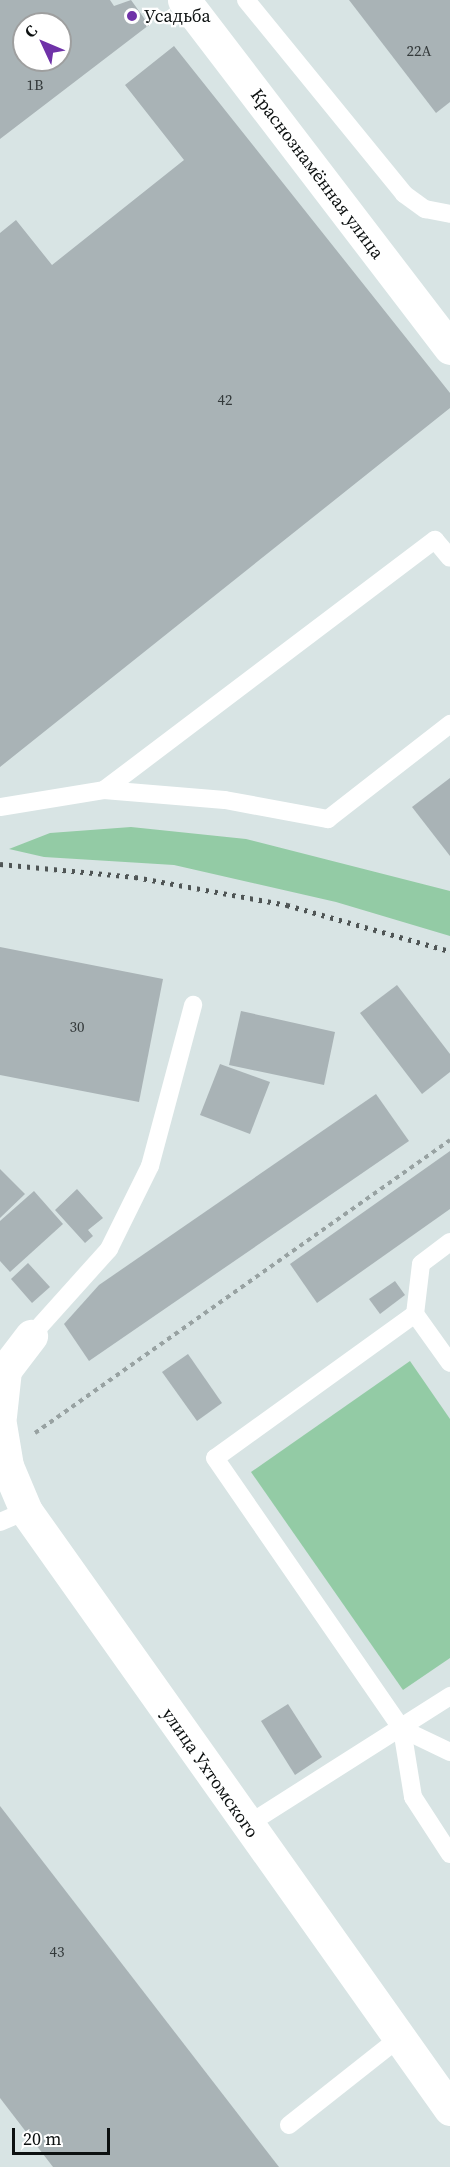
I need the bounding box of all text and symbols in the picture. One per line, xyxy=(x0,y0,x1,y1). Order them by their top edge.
place label: Усадьба xyxy=(144,5,211,27)
marker: Усадьба xyxy=(125,9,139,23)
north arrow xyxy=(12,12,72,72)
text: С xyxy=(19,20,42,42)
house number: 22А xyxy=(407,42,431,60)
house number: 1В xyxy=(27,76,43,94)
street label: Краснознамённая улица xyxy=(246,85,388,263)
house number: 42 xyxy=(218,391,232,409)
house number: 30 xyxy=(70,1018,84,1036)
street label: улица Ухтомского xyxy=(157,1704,263,1842)
house number: 43 xyxy=(50,1943,64,1961)
scale bar xyxy=(15,2116,112,2154)
text: 20 m xyxy=(23,2126,61,2151)

